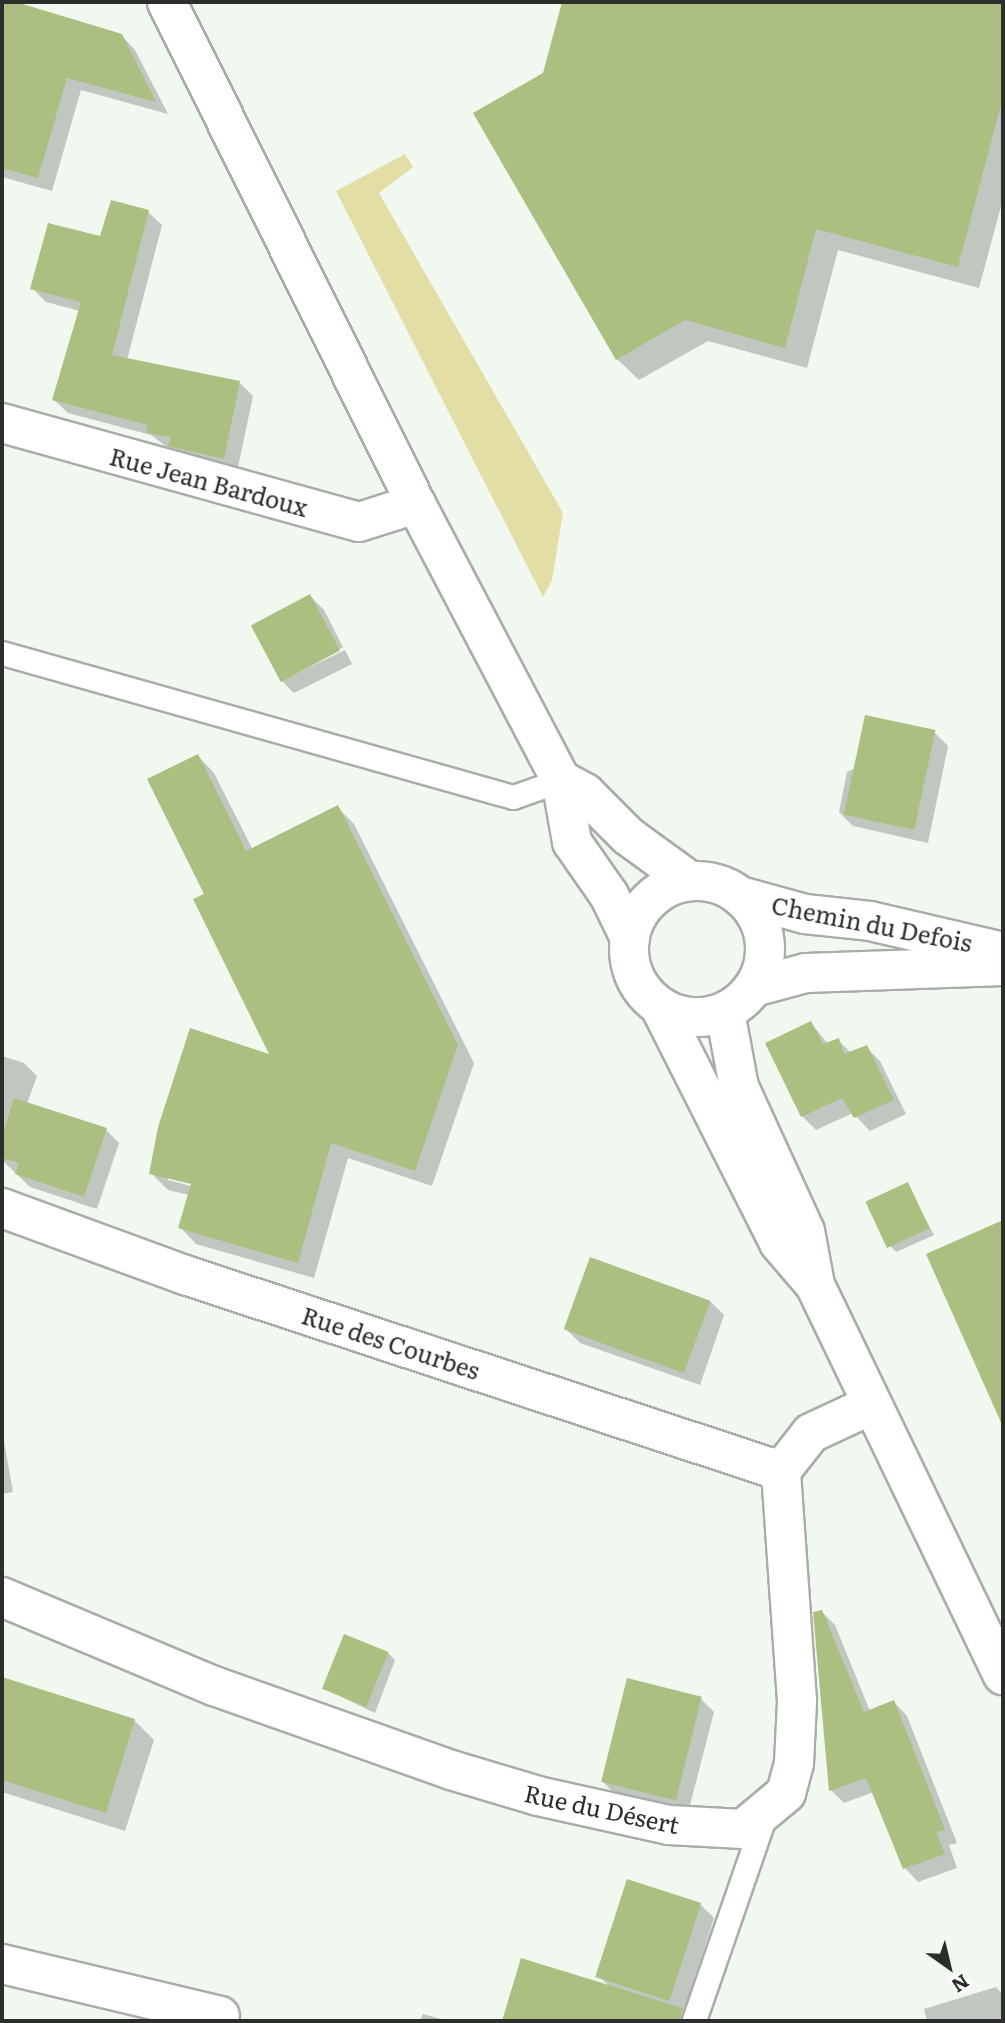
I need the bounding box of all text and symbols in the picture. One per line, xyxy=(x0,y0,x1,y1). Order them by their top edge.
street label: Rue Jean Bardoux xyxy=(107,441,311,521)
street label: Chemin du Defois xyxy=(769,889,975,957)
street label: Rue des Courbes xyxy=(298,1300,484,1384)
street label: Rue du Désert xyxy=(522,1778,682,1838)
north arrow xyxy=(914,1932,984,2002)
text: N xyxy=(946,1968,975,2000)

